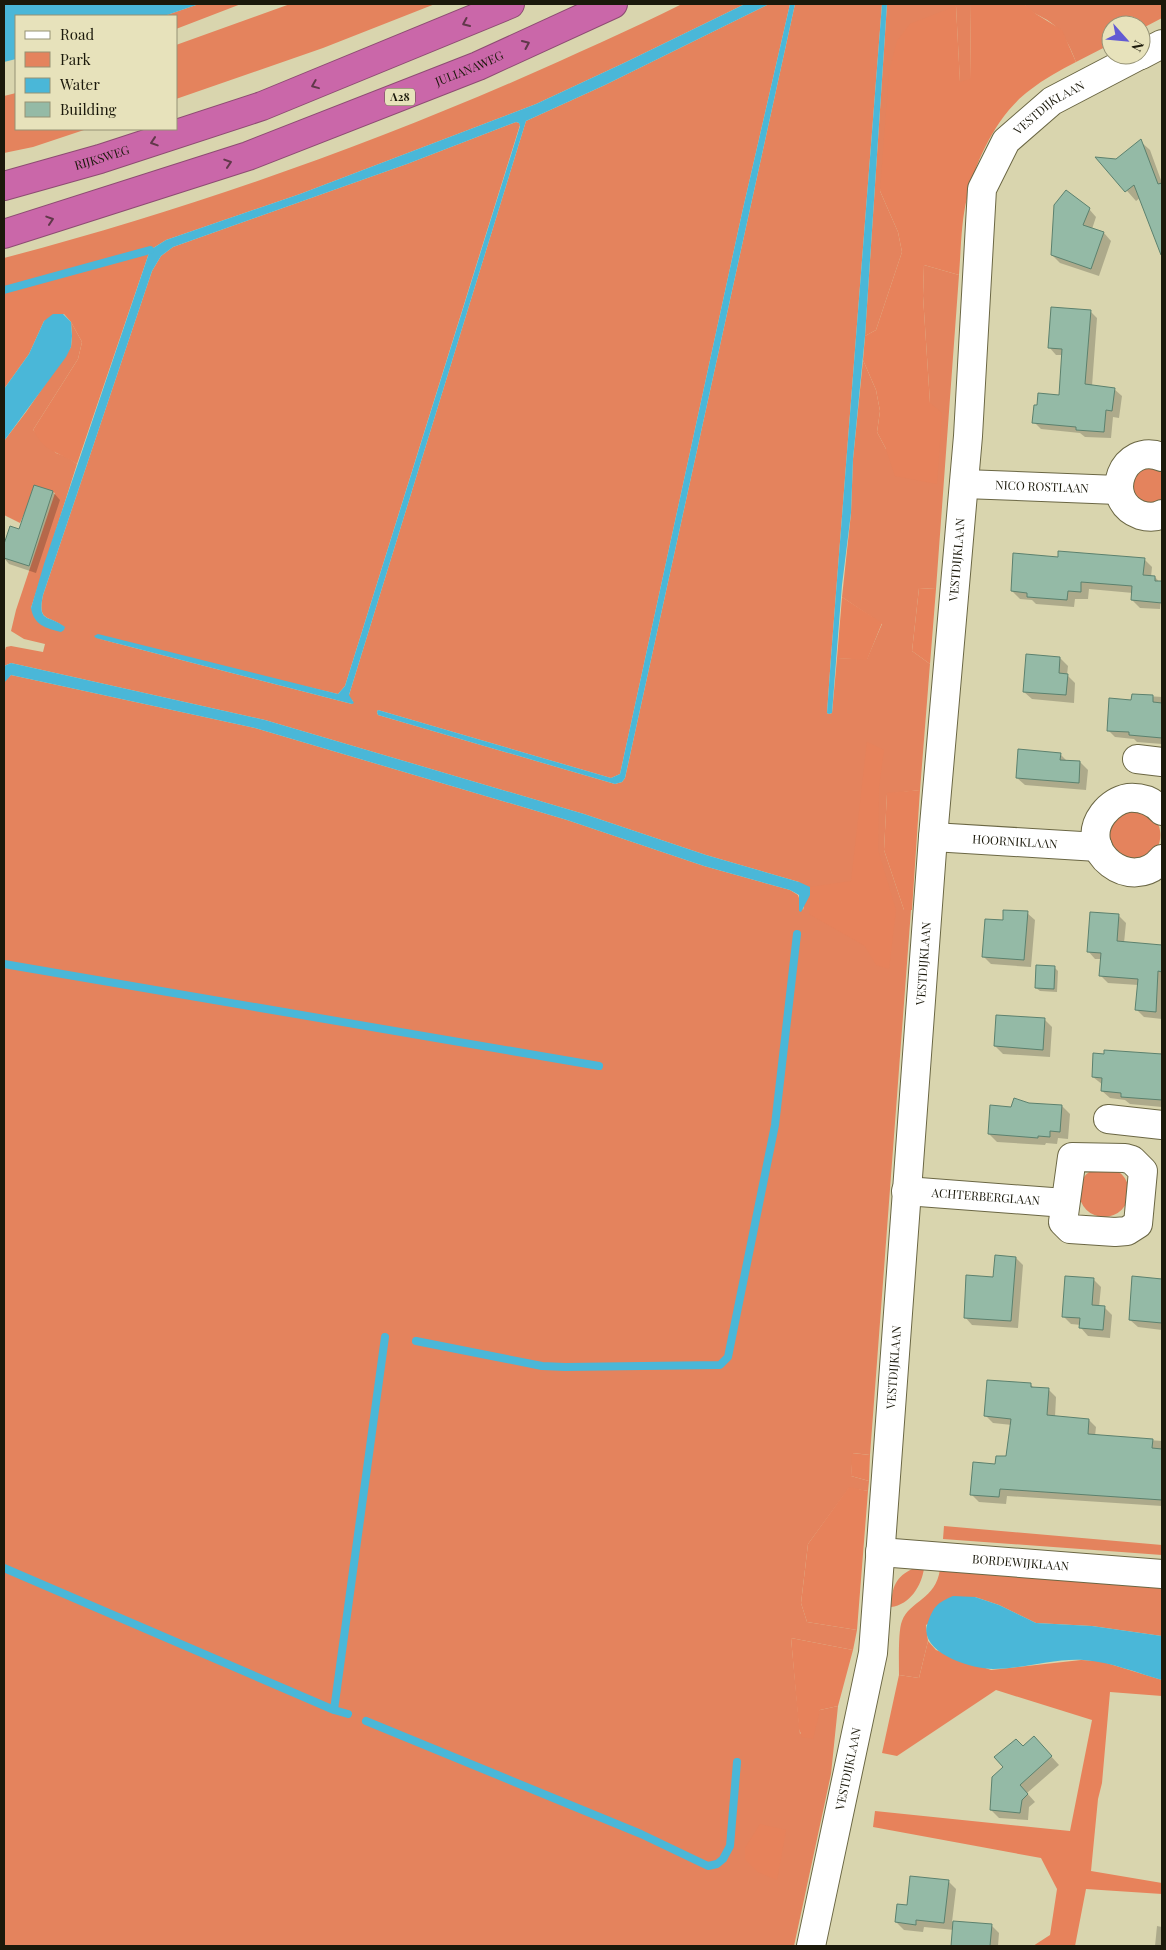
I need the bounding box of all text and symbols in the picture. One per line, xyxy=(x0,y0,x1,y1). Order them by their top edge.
legend xyxy=(15,15,178,130)
north arrow xyxy=(1101,15,1151,65)
one-way arrow xyxy=(462,17,471,28)
text: Road xyxy=(60,24,94,44)
text: N xyxy=(1127,37,1149,55)
one-way arrow xyxy=(521,40,530,51)
street label: JULIANAWEG xyxy=(431,46,506,89)
text: Park xyxy=(60,49,92,69)
text: Water xyxy=(59,74,100,94)
street label: VESTDIJKLAAN xyxy=(1009,76,1087,138)
one-way arrow xyxy=(311,79,320,89)
road number: A28 xyxy=(385,88,415,105)
text: Building xyxy=(60,99,117,119)
one-way arrow xyxy=(150,136,159,146)
street label: RIJKSWEG xyxy=(72,141,132,173)
one-way arrow xyxy=(224,158,232,168)
one-way arrow xyxy=(45,215,54,225)
street label: NICO ROSTLAAN xyxy=(995,476,1090,496)
street label: VESTDIJKLAAN xyxy=(945,517,968,603)
street label: HOORNIKLAAN xyxy=(972,830,1059,852)
street label: VESTDIJKLAAN xyxy=(912,920,934,1007)
street label: ACHTERBERGLAAN xyxy=(930,1184,1041,1208)
street label: VESTDIJKLAAN xyxy=(882,1324,904,1411)
street label: BORDEWIJKLAAN xyxy=(972,1550,1070,1574)
street label: VESTDIJKLAAN xyxy=(831,1726,864,1812)

